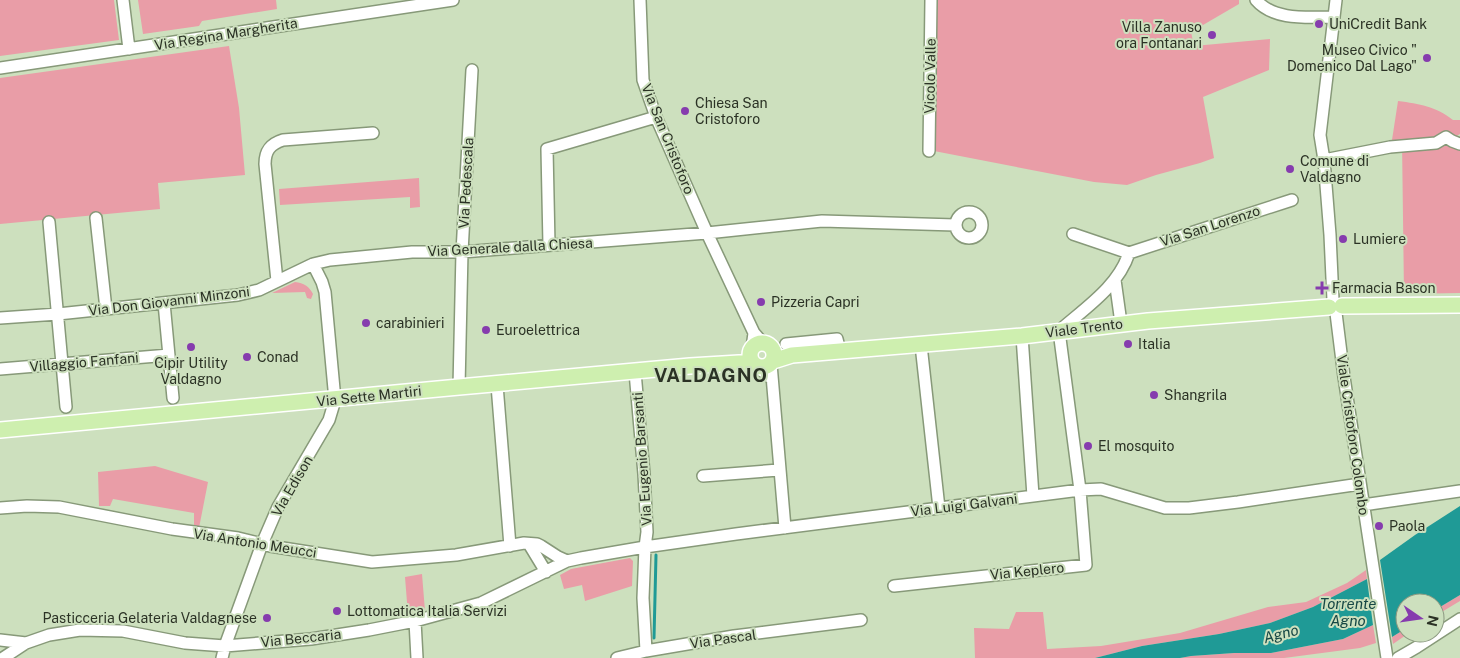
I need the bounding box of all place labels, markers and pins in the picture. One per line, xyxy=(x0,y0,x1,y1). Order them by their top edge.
place label: UniCredit Bank xyxy=(1329,16,1427,32)
marker: UniCredit Bank xyxy=(1313,18,1325,30)
place label: Villa Zanuso ora Fontanari xyxy=(1116,19,1202,51)
marker: Villa Zanuso ora Fontanari xyxy=(1206,29,1218,41)
place label: Museo Civico " Domenico Dal Lago" xyxy=(1287,42,1417,74)
marker: Museo Civico " Domenico Dal Lago" xyxy=(1421,52,1433,64)
place label: Chiesa San Cristoforo xyxy=(695,95,767,127)
marker: Chiesa San Cristoforo xyxy=(679,105,691,117)
place label: Comune di Valdagno xyxy=(1300,153,1369,185)
marker: Comune di Valdagno xyxy=(1284,163,1296,175)
place label: Lumiere xyxy=(1353,231,1406,247)
marker: Lumiere xyxy=(1337,233,1349,245)
place label: Farmacia Bason xyxy=(1332,280,1435,296)
marker: Farmacia Bason xyxy=(1316,282,1328,294)
place label: Pizzeria Capri xyxy=(771,294,860,310)
marker: Pizzeria Capri xyxy=(755,296,767,308)
place label: carabinieri xyxy=(376,315,445,331)
marker: carabinieri xyxy=(360,317,372,329)
place label: Euroelettrica xyxy=(496,322,580,338)
marker: Euroelettrica xyxy=(480,324,492,336)
place label: Italia xyxy=(1138,336,1170,352)
marker: Italia xyxy=(1122,338,1134,350)
marker: Cipir Utility Valdagno xyxy=(185,341,197,353)
place label: Conad xyxy=(257,349,299,365)
marker: Conad xyxy=(241,351,253,363)
place label: Cipir Utility Valdagno xyxy=(154,355,228,387)
place label: Shangrila xyxy=(1164,387,1227,403)
marker: Shangrila xyxy=(1148,389,1160,401)
place label: El mosquito xyxy=(1098,438,1174,454)
marker: El mosquito xyxy=(1082,440,1094,452)
place label: Paola xyxy=(1389,518,1425,534)
marker: Paola xyxy=(1373,520,1385,532)
place label: Lottomatica Italia Servizi xyxy=(347,603,507,619)
marker: Lottomatica Italia Servizi xyxy=(331,605,343,617)
place label: Pasticceria Gelateria Valdagnese xyxy=(43,610,257,626)
marker: Pasticceria Gelateria Valdagnese xyxy=(261,612,273,624)

